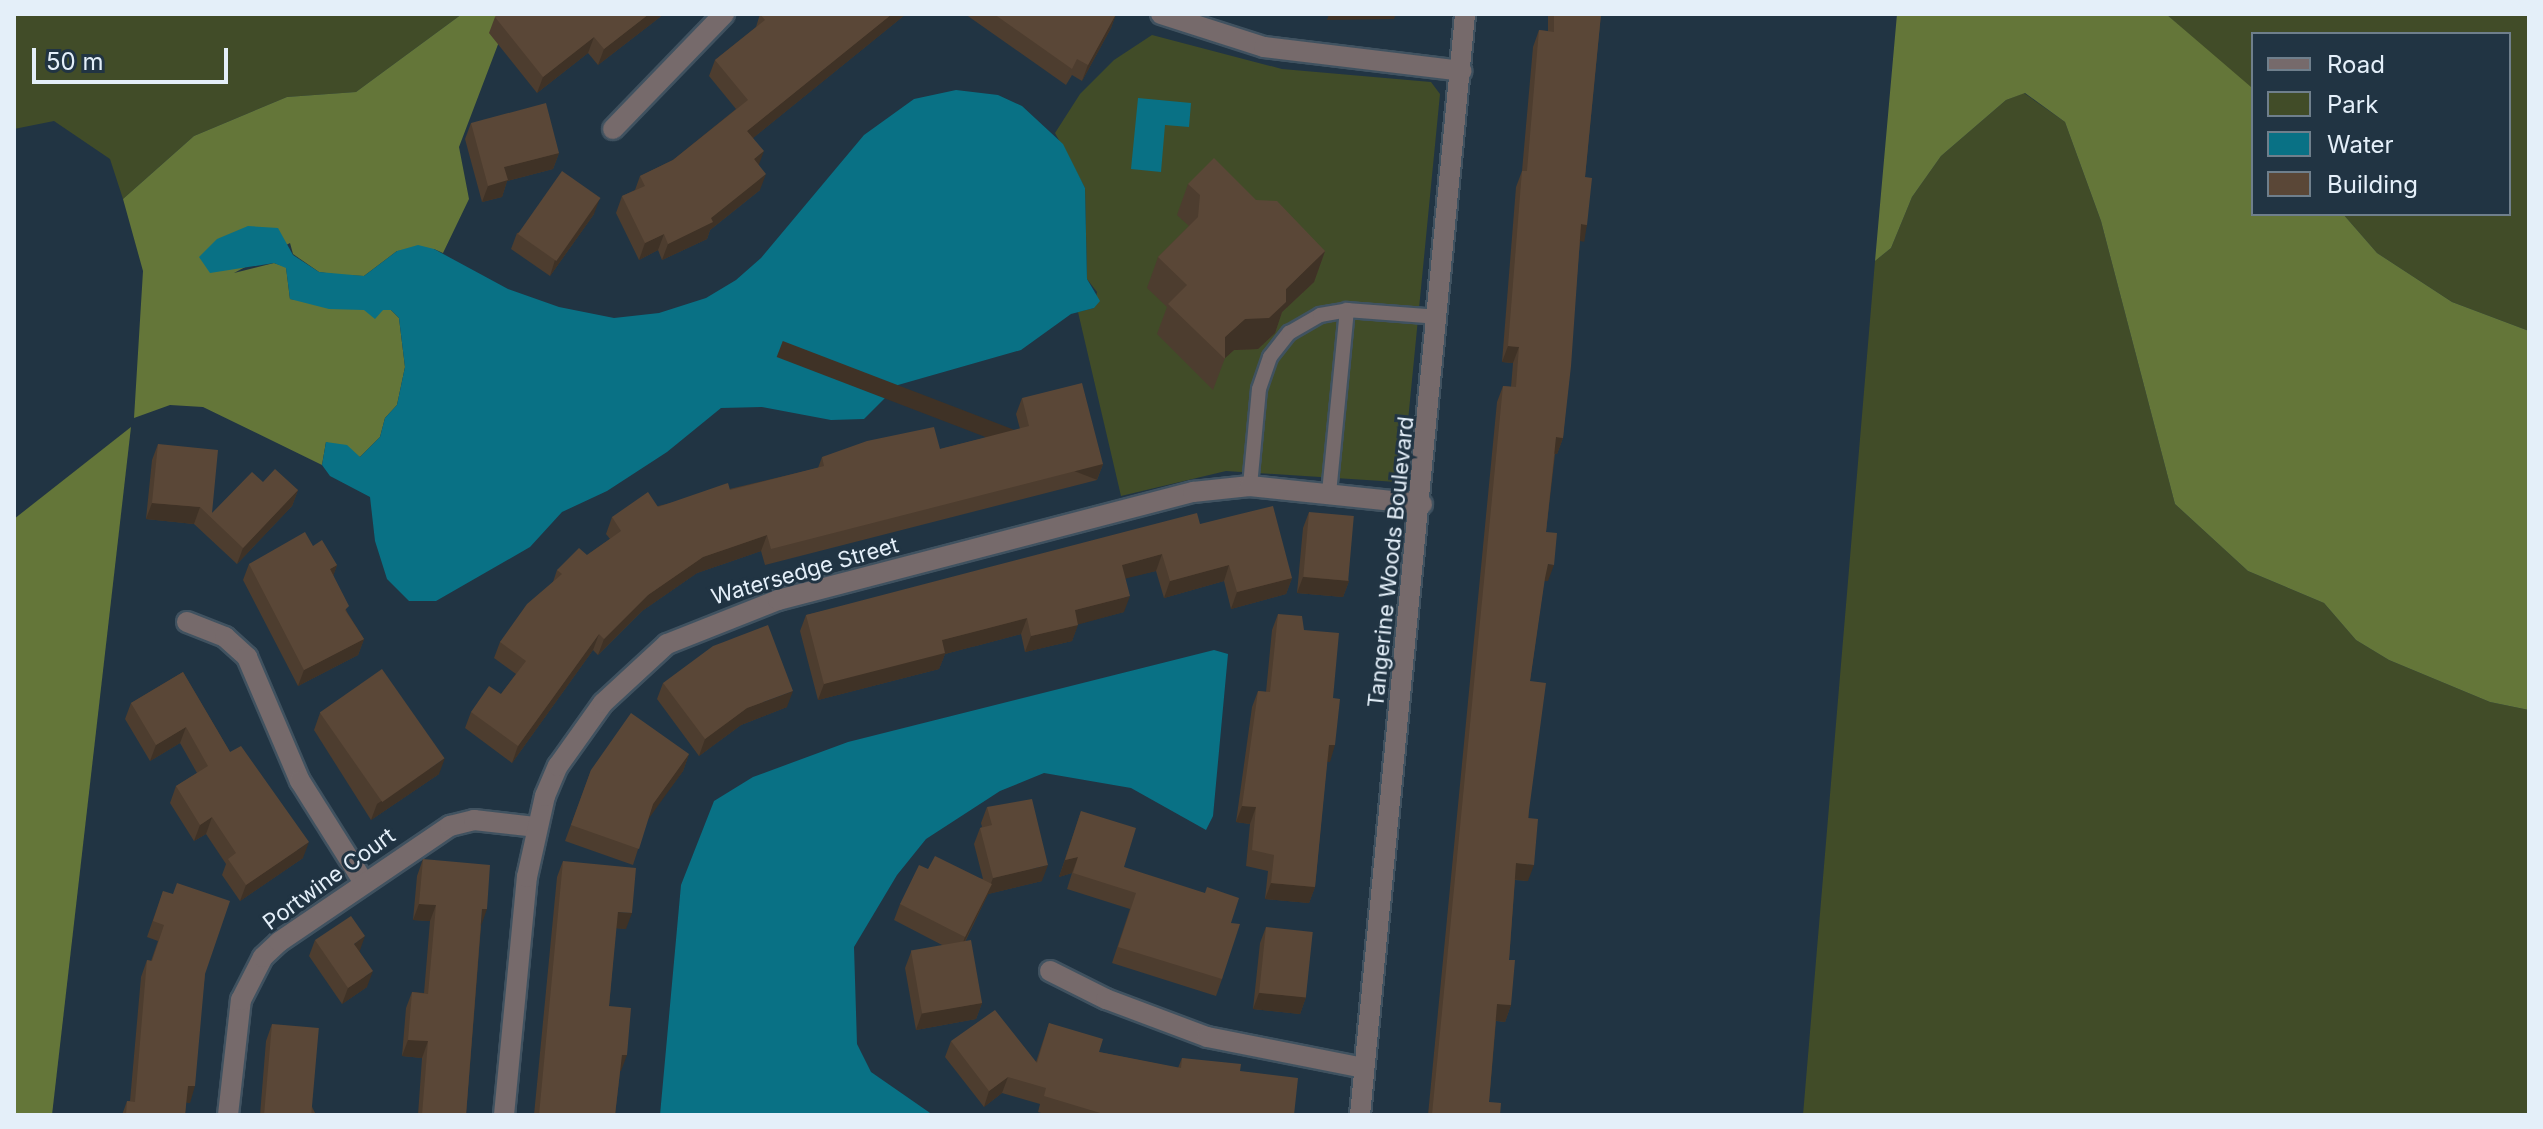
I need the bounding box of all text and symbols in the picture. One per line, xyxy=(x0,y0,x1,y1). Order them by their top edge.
scale bar xyxy=(36,32,232,82)
legend xyxy=(2251,32,2511,216)
text: 50 m xyxy=(46,47,104,76)
text: Road xyxy=(2327,50,2385,79)
text: Park xyxy=(2327,90,2378,119)
text: Water xyxy=(2327,130,2394,159)
text: Building xyxy=(2327,170,2418,199)
street label: Tangerine Woods Boulevard xyxy=(1363,415,1419,709)
street label: Watersedge Street xyxy=(708,532,902,610)
street label: Portwine Court xyxy=(258,822,400,936)

